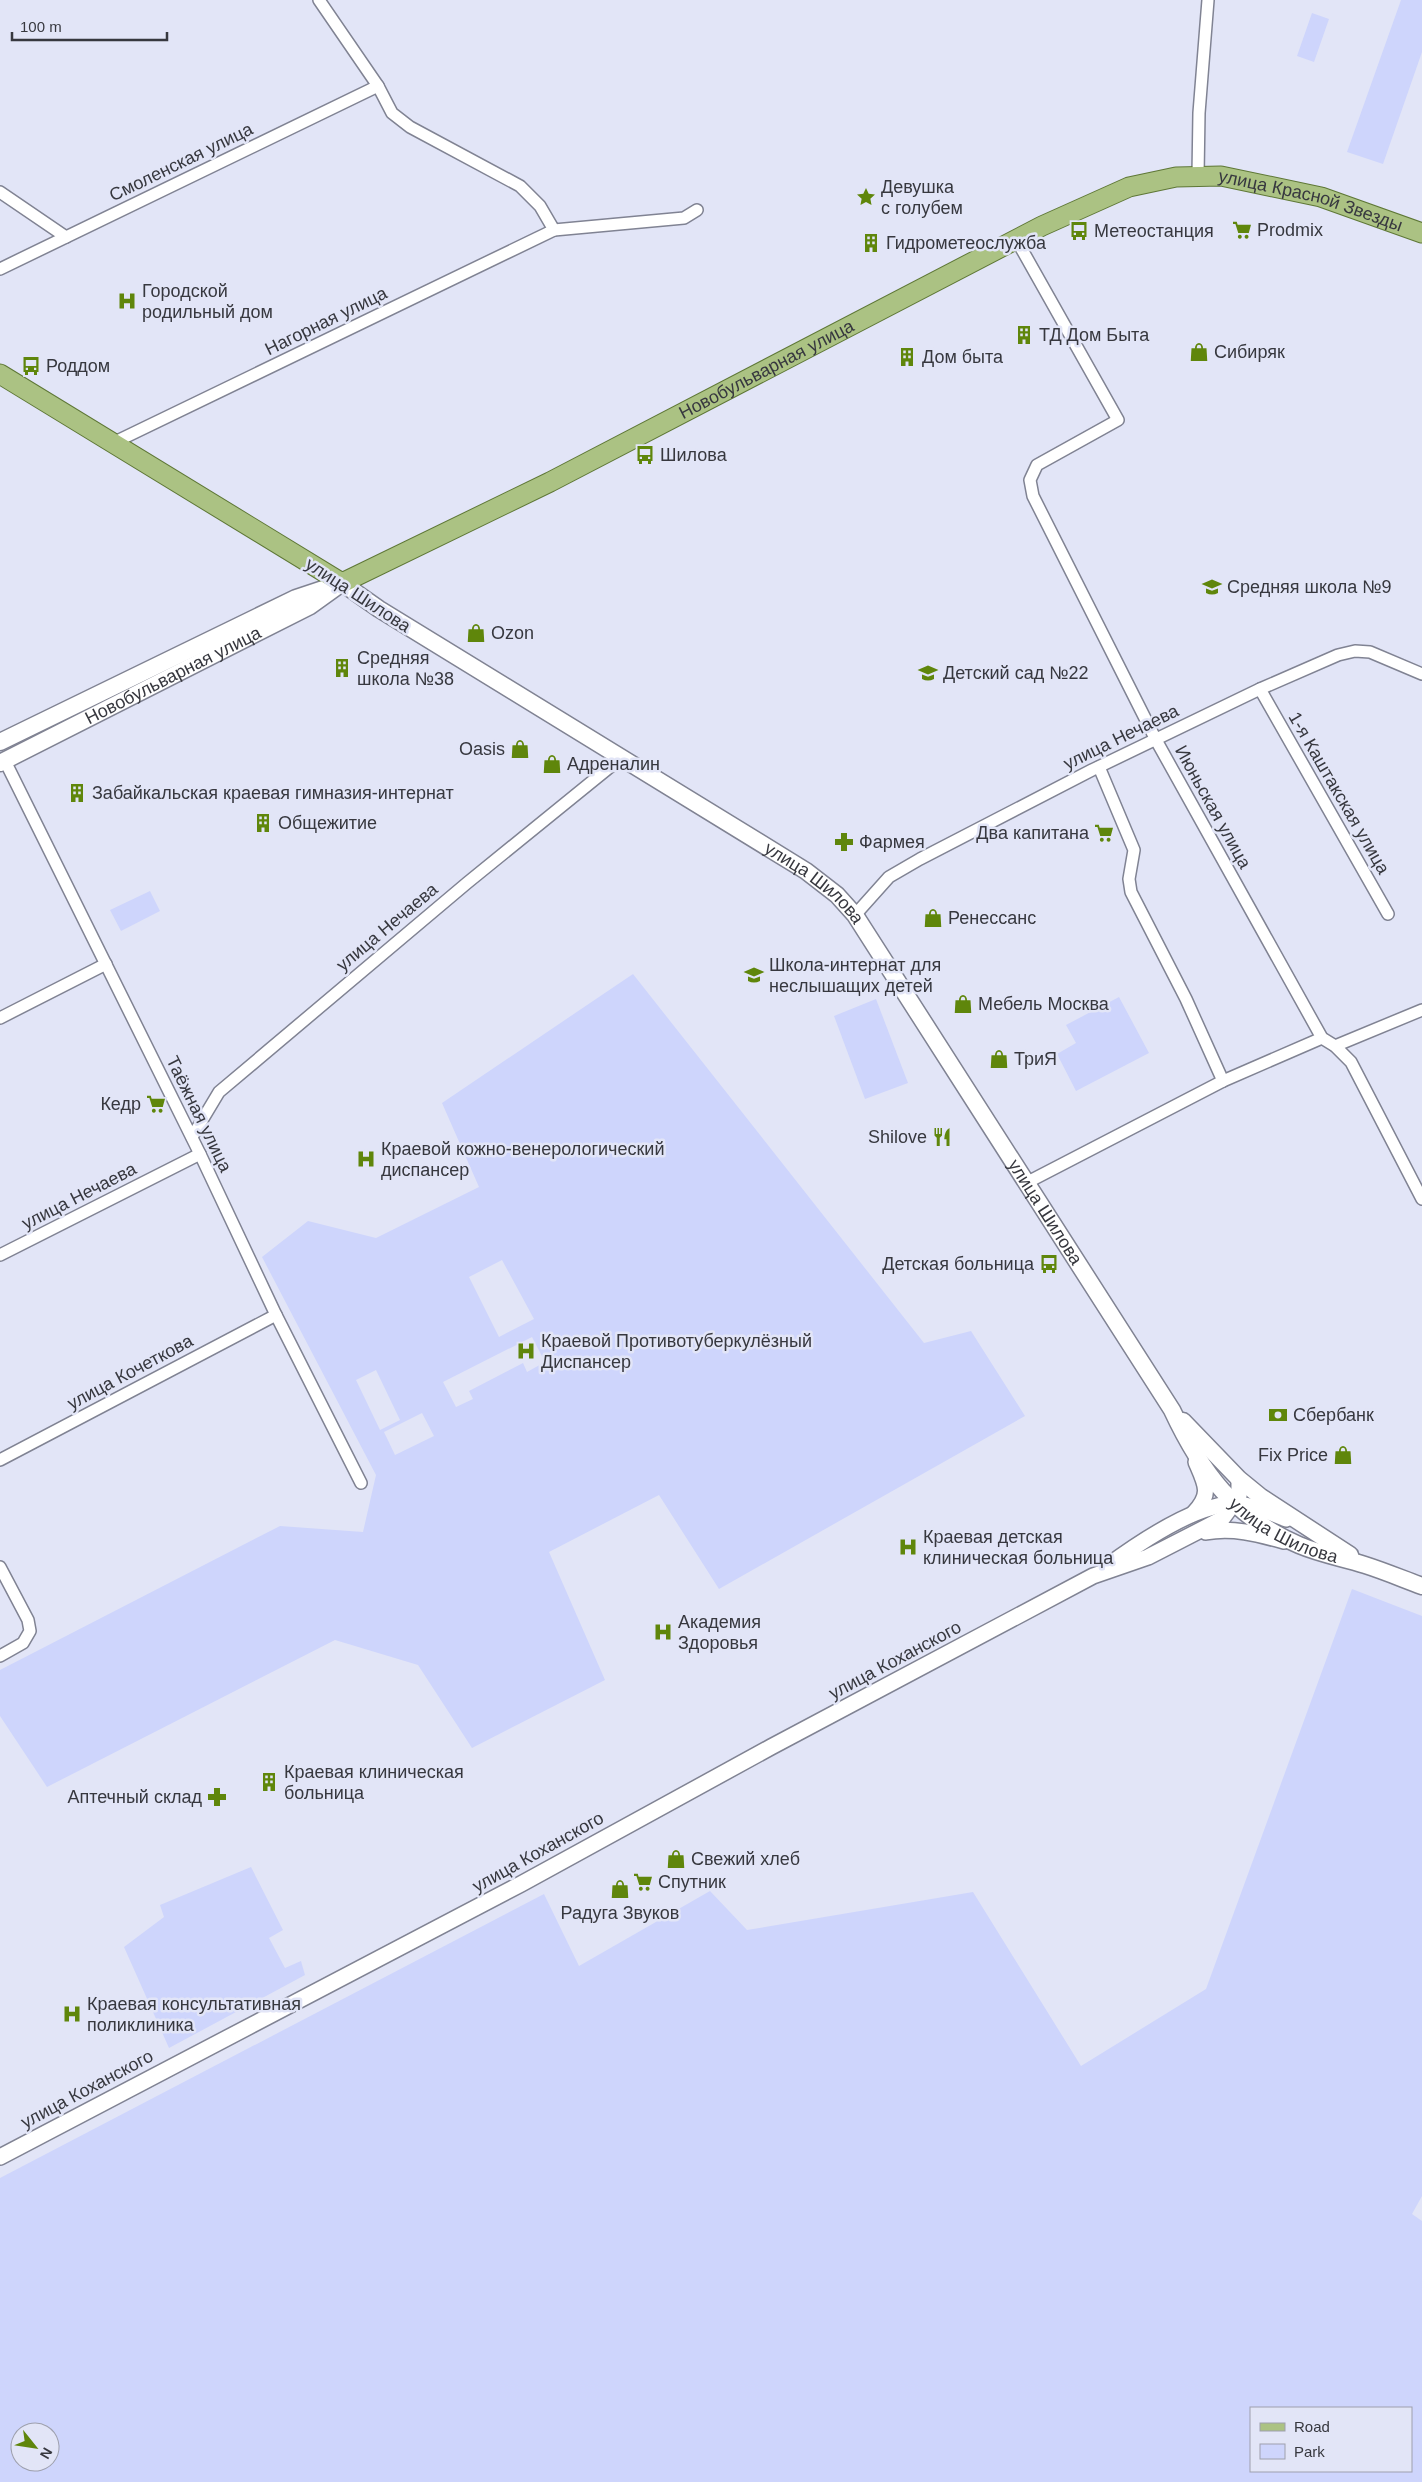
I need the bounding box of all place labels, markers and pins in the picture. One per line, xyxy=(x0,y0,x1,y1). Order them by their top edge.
place label: Девушка с голубем xyxy=(881,177,963,218)
place icon: Девушка с голубем xyxy=(855,186,877,208)
supermarket icon: Prodmix xyxy=(1231,219,1253,241)
bus stop icon: Метеостанция xyxy=(1068,220,1090,242)
place label: Prodmix xyxy=(1257,220,1323,240)
place label: Метеостанция xyxy=(1094,221,1214,241)
building icon: Гидрометеослужба xyxy=(860,232,882,254)
place label: Гидрометеослужба xyxy=(886,233,1047,253)
place label: Городской родильный дом xyxy=(142,281,273,322)
hospital icon: Городской родильный дом xyxy=(116,290,138,312)
building icon: ТД Дом Быта xyxy=(1013,324,1035,346)
place label: ТД Дом Быта xyxy=(1039,325,1150,345)
shop icon: Сибиряк xyxy=(1188,341,1210,363)
place label: Сибиряк xyxy=(1214,342,1285,362)
building icon: Дом быта xyxy=(896,346,918,368)
place label: Дом быта xyxy=(922,347,1004,367)
bus stop icon: Роддом xyxy=(20,355,42,377)
place label: Роддом xyxy=(46,356,110,376)
bus stop icon: Шилова xyxy=(634,444,656,466)
place label: Шилова xyxy=(660,445,728,465)
school or university icon: Средняя школа №9 xyxy=(1201,576,1223,598)
place label: Средняя школа №9 xyxy=(1227,577,1392,597)
shop icon: Ozon xyxy=(465,622,487,644)
place label: Ozon xyxy=(491,623,534,643)
place label: Средняя школа №38 xyxy=(357,648,454,689)
building icon: Средняя школа №38 xyxy=(331,657,353,679)
school or university icon: Детский сад №22 xyxy=(917,662,939,684)
place label: Детский сад №22 xyxy=(943,663,1088,683)
shop icon: Oasis xyxy=(509,738,531,760)
place label: Oasis xyxy=(459,739,505,759)
shop icon: Адреналин xyxy=(541,753,563,775)
place label: Адреналин xyxy=(567,754,660,774)
building icon: Забайкальская краевая гимназия-интернат xyxy=(66,782,88,804)
place label: Забайкальская краевая гимназия-интернат xyxy=(92,783,454,803)
building icon: Общежитие xyxy=(252,812,274,834)
place label: Общежитие xyxy=(278,813,377,833)
supermarket icon: Два капитана xyxy=(1093,822,1115,844)
place label: Два капитана xyxy=(976,823,1090,843)
pharmacy icon: Фармея xyxy=(833,831,855,853)
place label: Фармея xyxy=(859,832,925,852)
shop icon: Ренессанс xyxy=(922,907,944,929)
place label: Ренессанс xyxy=(948,908,1036,928)
place label: Школа-интернат для неслышащих детей xyxy=(769,955,941,996)
school or university icon: Школа-интернат для неслышащих детей xyxy=(743,964,765,986)
shop icon: Мебель Москва xyxy=(952,993,974,1015)
place label: Мебель Москва xyxy=(978,994,1110,1014)
shop icon: ТриЯ xyxy=(988,1048,1010,1070)
place label: ТриЯ xyxy=(1014,1049,1057,1069)
supermarket icon: Кедр xyxy=(145,1093,167,1115)
place label: Кедр xyxy=(100,1094,141,1114)
restaurant icon: Shilove xyxy=(931,1126,953,1148)
place label: Shilove xyxy=(868,1127,927,1147)
place label: Краевой кожно-венерологический диспансер xyxy=(381,1139,664,1180)
hospital icon: Краевой кожно-венерологический диспансер xyxy=(355,1148,377,1170)
bus stop icon: Детская больница xyxy=(1038,1253,1060,1275)
place label: Детская больница xyxy=(882,1254,1035,1274)
place label: Краевой Противотуберкулёзный Диспансер xyxy=(541,1331,812,1372)
hospital icon: Краевой Противотуберкулёзный Диспансер xyxy=(515,1340,537,1362)
bank icon: Сбербанк xyxy=(1267,1404,1289,1426)
place label: Сбербанк xyxy=(1293,1405,1374,1425)
shop icon: Fix Price xyxy=(1332,1444,1354,1466)
place label: Fix Price xyxy=(1258,1445,1328,1465)
place label: Краевая детская клиническая больница xyxy=(923,1527,1114,1568)
hospital icon: Краевая детская клиническая больница xyxy=(897,1536,919,1558)
place label: Академия Здоровья xyxy=(678,1612,761,1653)
hospital icon: Академия Здоровья xyxy=(652,1621,674,1643)
place label: Краевая клиническая больница xyxy=(284,1762,464,1803)
building icon: Краевая клиническая больница xyxy=(258,1771,280,1793)
pharmacy icon: Аптечный склад xyxy=(206,1786,228,1808)
place label: Аптечный склад xyxy=(67,1787,202,1807)
shop icon: Свежий хлеб xyxy=(665,1848,687,1870)
place label: Свежий хлеб xyxy=(691,1849,800,1869)
supermarket icon: Спутник xyxy=(632,1871,654,1893)
place label: Спутник xyxy=(658,1872,726,1892)
shop icon: Радуга Звуков xyxy=(609,1878,631,1900)
place label: Радуга Звуков xyxy=(561,1903,679,1923)
place label: Краевая консультативная поликлиника xyxy=(87,1994,301,2035)
hospital icon: Краевая консультативная поликлиника xyxy=(61,2003,83,2025)

